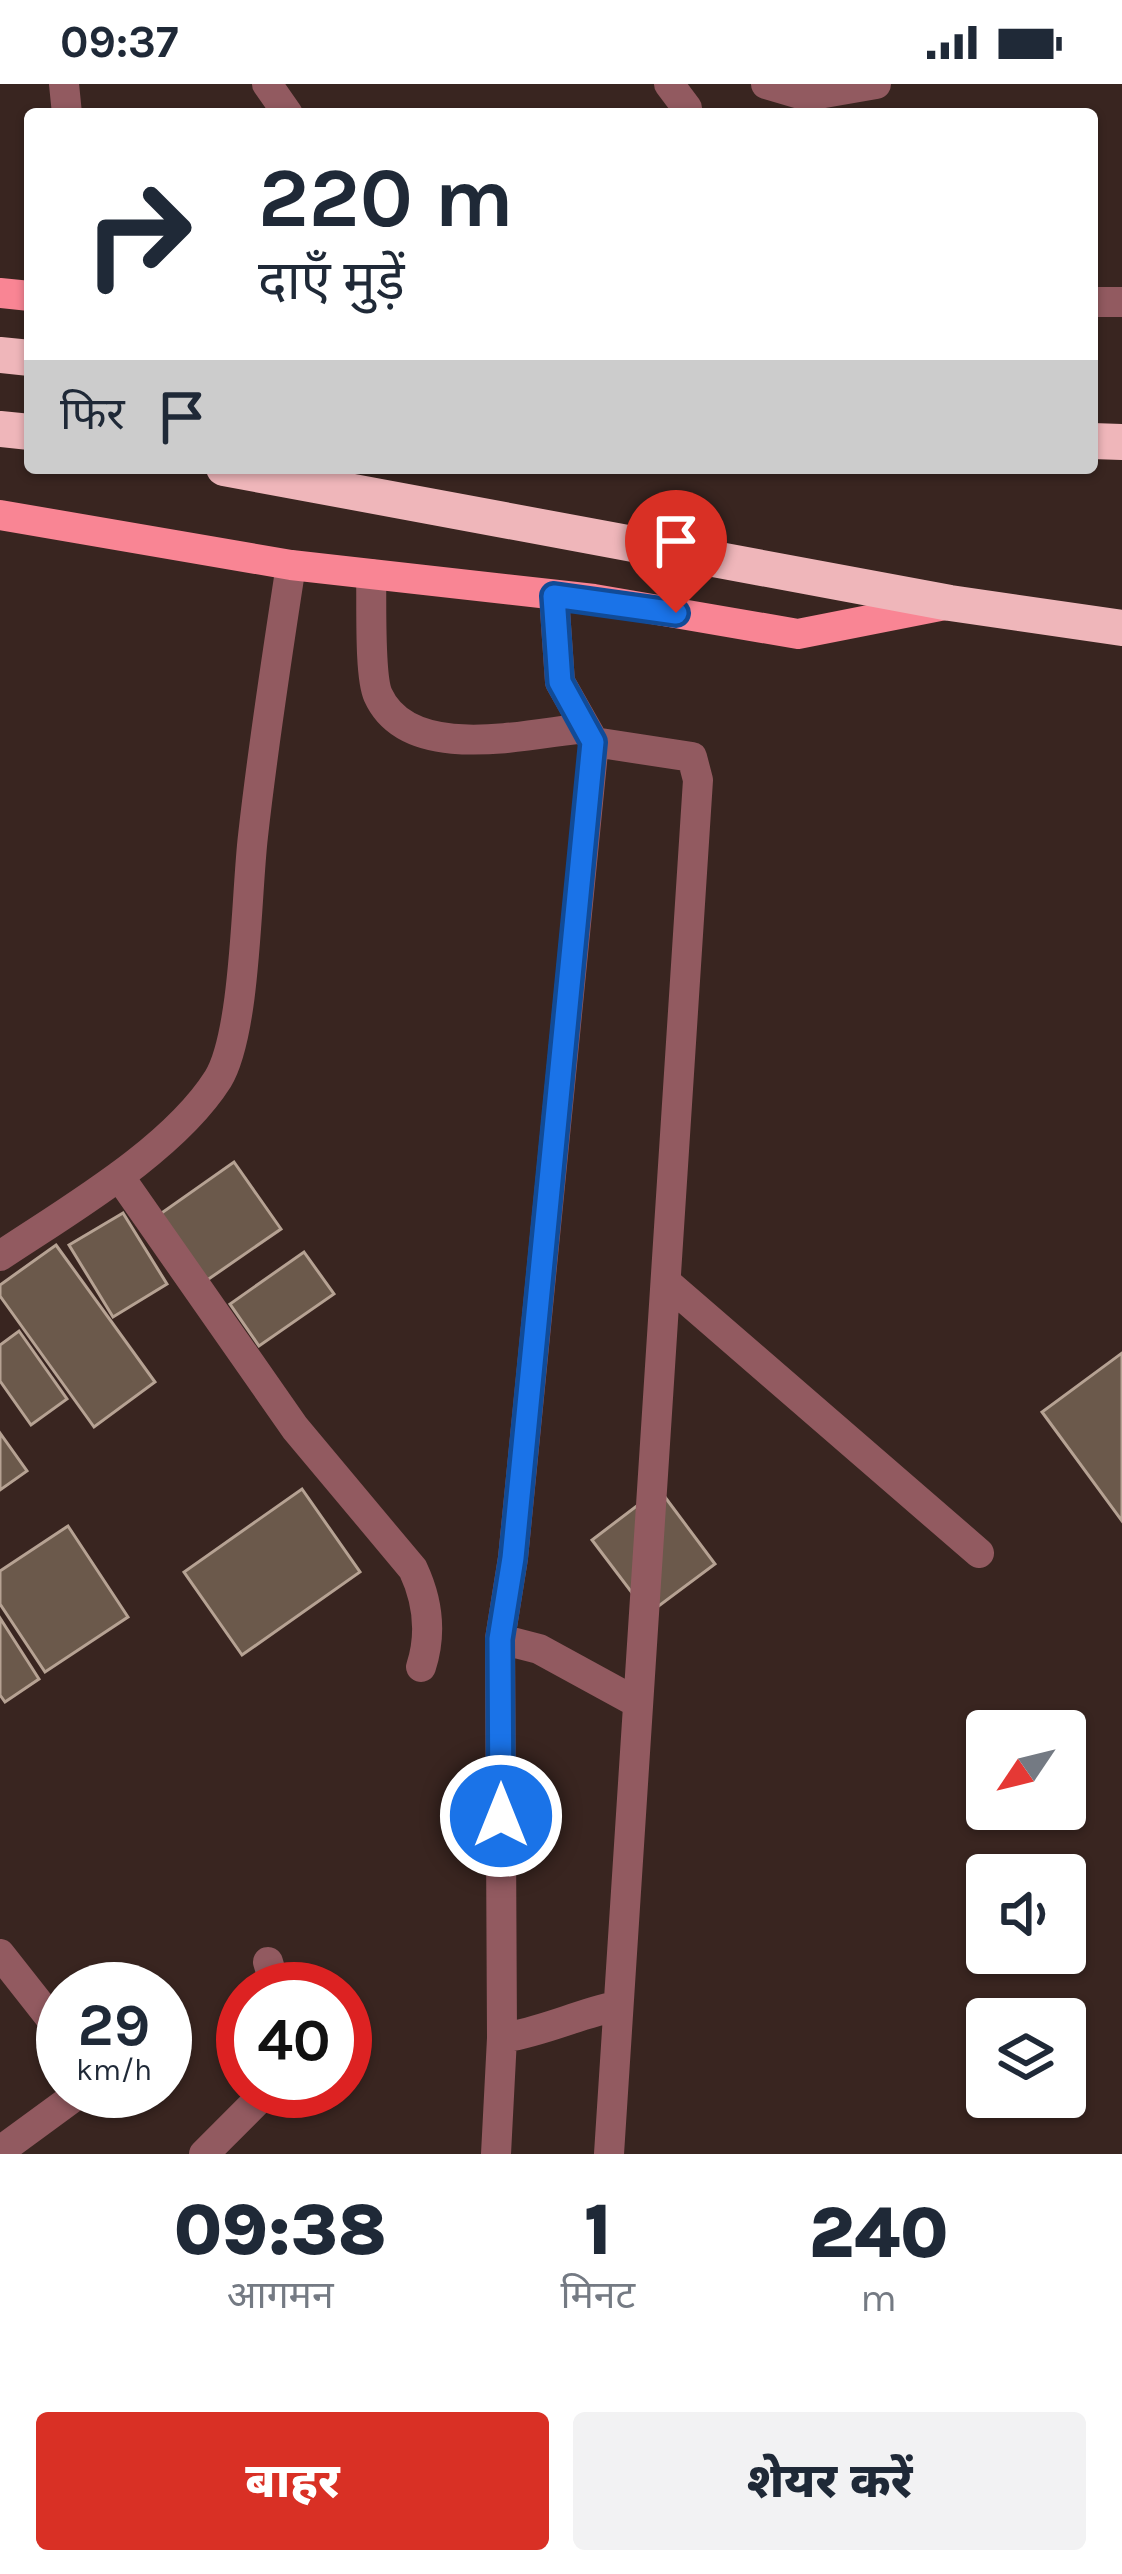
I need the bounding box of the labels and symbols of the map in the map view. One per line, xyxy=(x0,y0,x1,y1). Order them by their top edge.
pin xyxy=(625,490,727,613)
north arrow xyxy=(966,1710,1086,1830)
position arrow xyxy=(438,1753,564,1879)
speed limit sign: 40 xyxy=(216,1962,372,2118)

